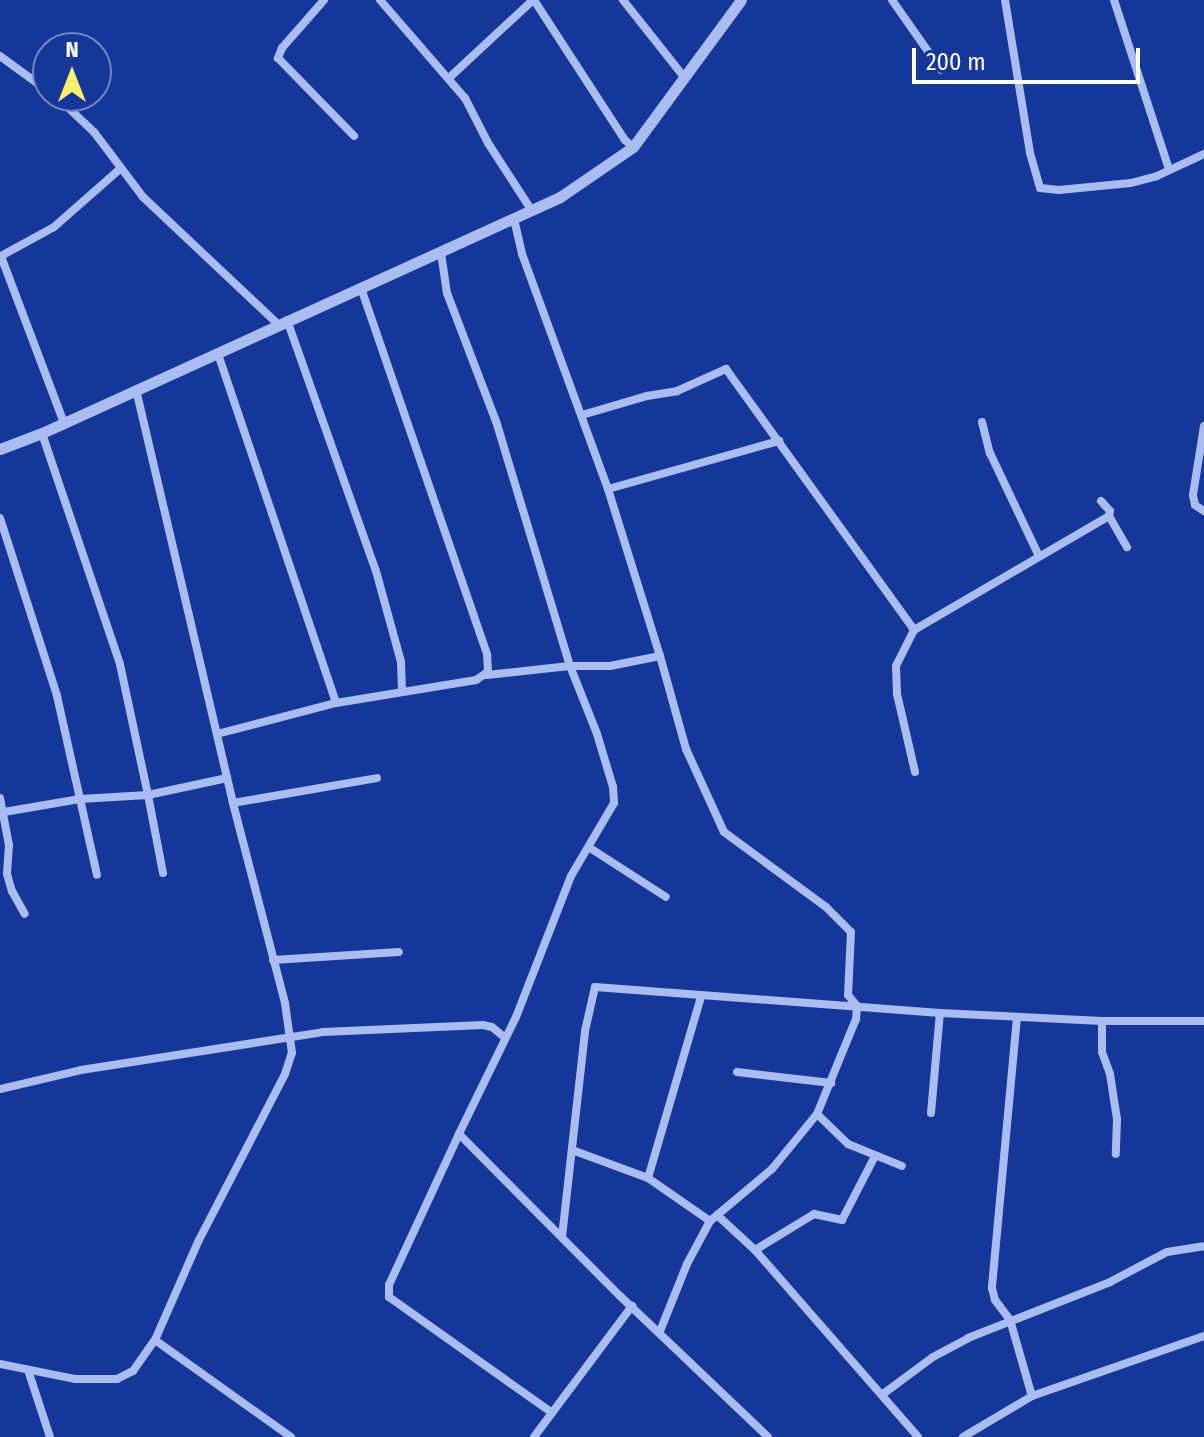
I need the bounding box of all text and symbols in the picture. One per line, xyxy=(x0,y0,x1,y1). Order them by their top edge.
north arrow xyxy=(32,32,112,112)
scale bar xyxy=(916,32,1144,82)
text: N xyxy=(65,36,79,63)
text: 200 m xyxy=(926,48,986,76)

